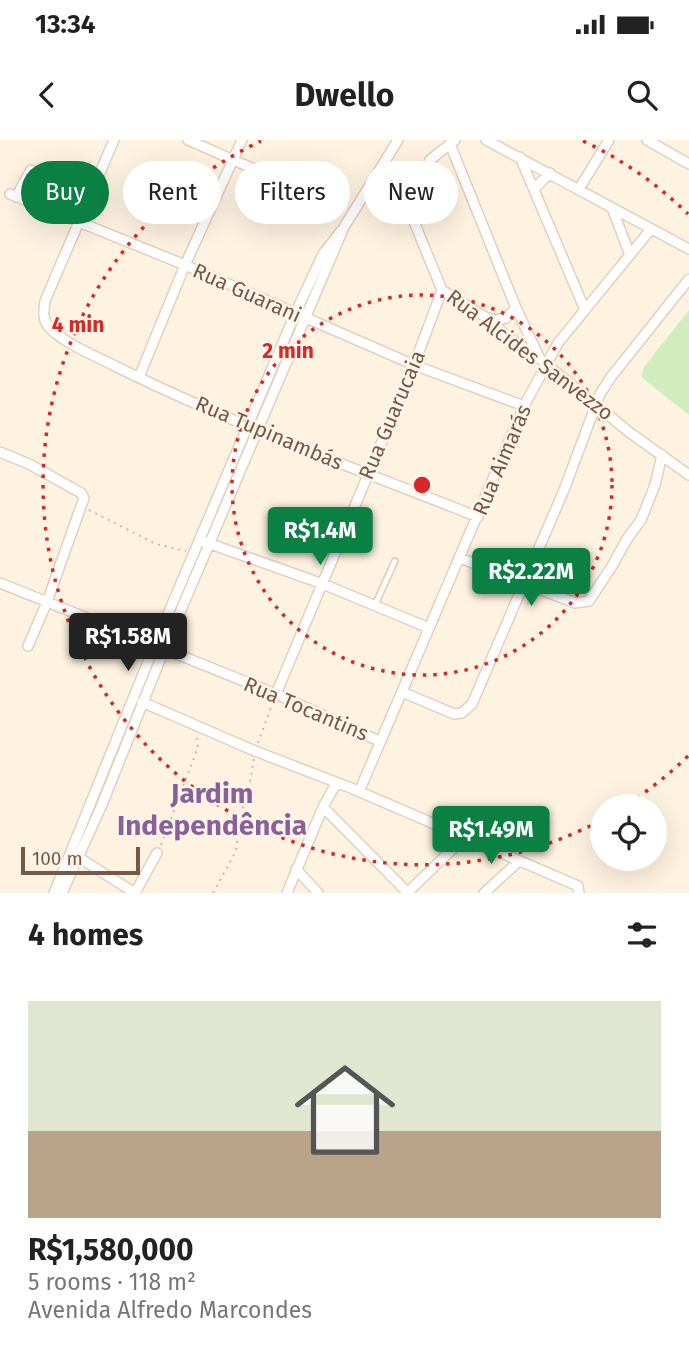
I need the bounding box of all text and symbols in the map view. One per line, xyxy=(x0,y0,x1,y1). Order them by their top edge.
text: 13:34 xyxy=(35,9,95,40)
icon: back xyxy=(28,76,66,114)
text: Dwello xyxy=(294,76,395,114)
icon: search xyxy=(623,76,661,114)
chip: Buy xyxy=(21,161,109,224)
chip: Rent xyxy=(123,161,221,224)
chip: Filters xyxy=(235,161,350,224)
chip: New xyxy=(364,161,458,224)
street label: Rua Guarani xyxy=(189,258,305,328)
street label: Rua Alcides Sanvezzo xyxy=(441,284,619,426)
text: 4 min xyxy=(52,312,104,338)
text: 2 min xyxy=(262,338,314,364)
street label: Rua Guarucaia xyxy=(353,347,431,483)
street label: Rua Tupinambás xyxy=(191,390,347,476)
street label: Rua Aimarás xyxy=(467,401,537,519)
centre of rings xyxy=(410,473,434,497)
pin: R$1.4M xyxy=(263,508,377,567)
text: R$1.4M xyxy=(284,516,356,544)
pin: R$2.22M xyxy=(466,548,596,608)
text: R$2.22M xyxy=(488,557,574,585)
pin: R$1.58M xyxy=(63,614,193,673)
text: R$1.58M xyxy=(85,622,171,650)
street label: Rua Tocantins xyxy=(240,671,372,747)
district label: Jardim Independência xyxy=(117,777,307,842)
map controls xyxy=(590,794,667,871)
button: locate xyxy=(590,794,667,871)
pin: R$1.49M xyxy=(426,806,556,866)
text: R$1.49M xyxy=(449,815,533,843)
scale bar xyxy=(21,844,140,876)
text: 100 m xyxy=(32,847,83,870)
icon: filters xyxy=(623,916,661,954)
text: 4 homes xyxy=(28,917,143,953)
icon: home xyxy=(282,1047,408,1173)
text: R$1,580,000 xyxy=(28,1232,194,1268)
text: 5 rooms · 118 m² xyxy=(28,1268,196,1296)
text: Avenida Alfredo Marcondes xyxy=(28,1296,312,1324)

